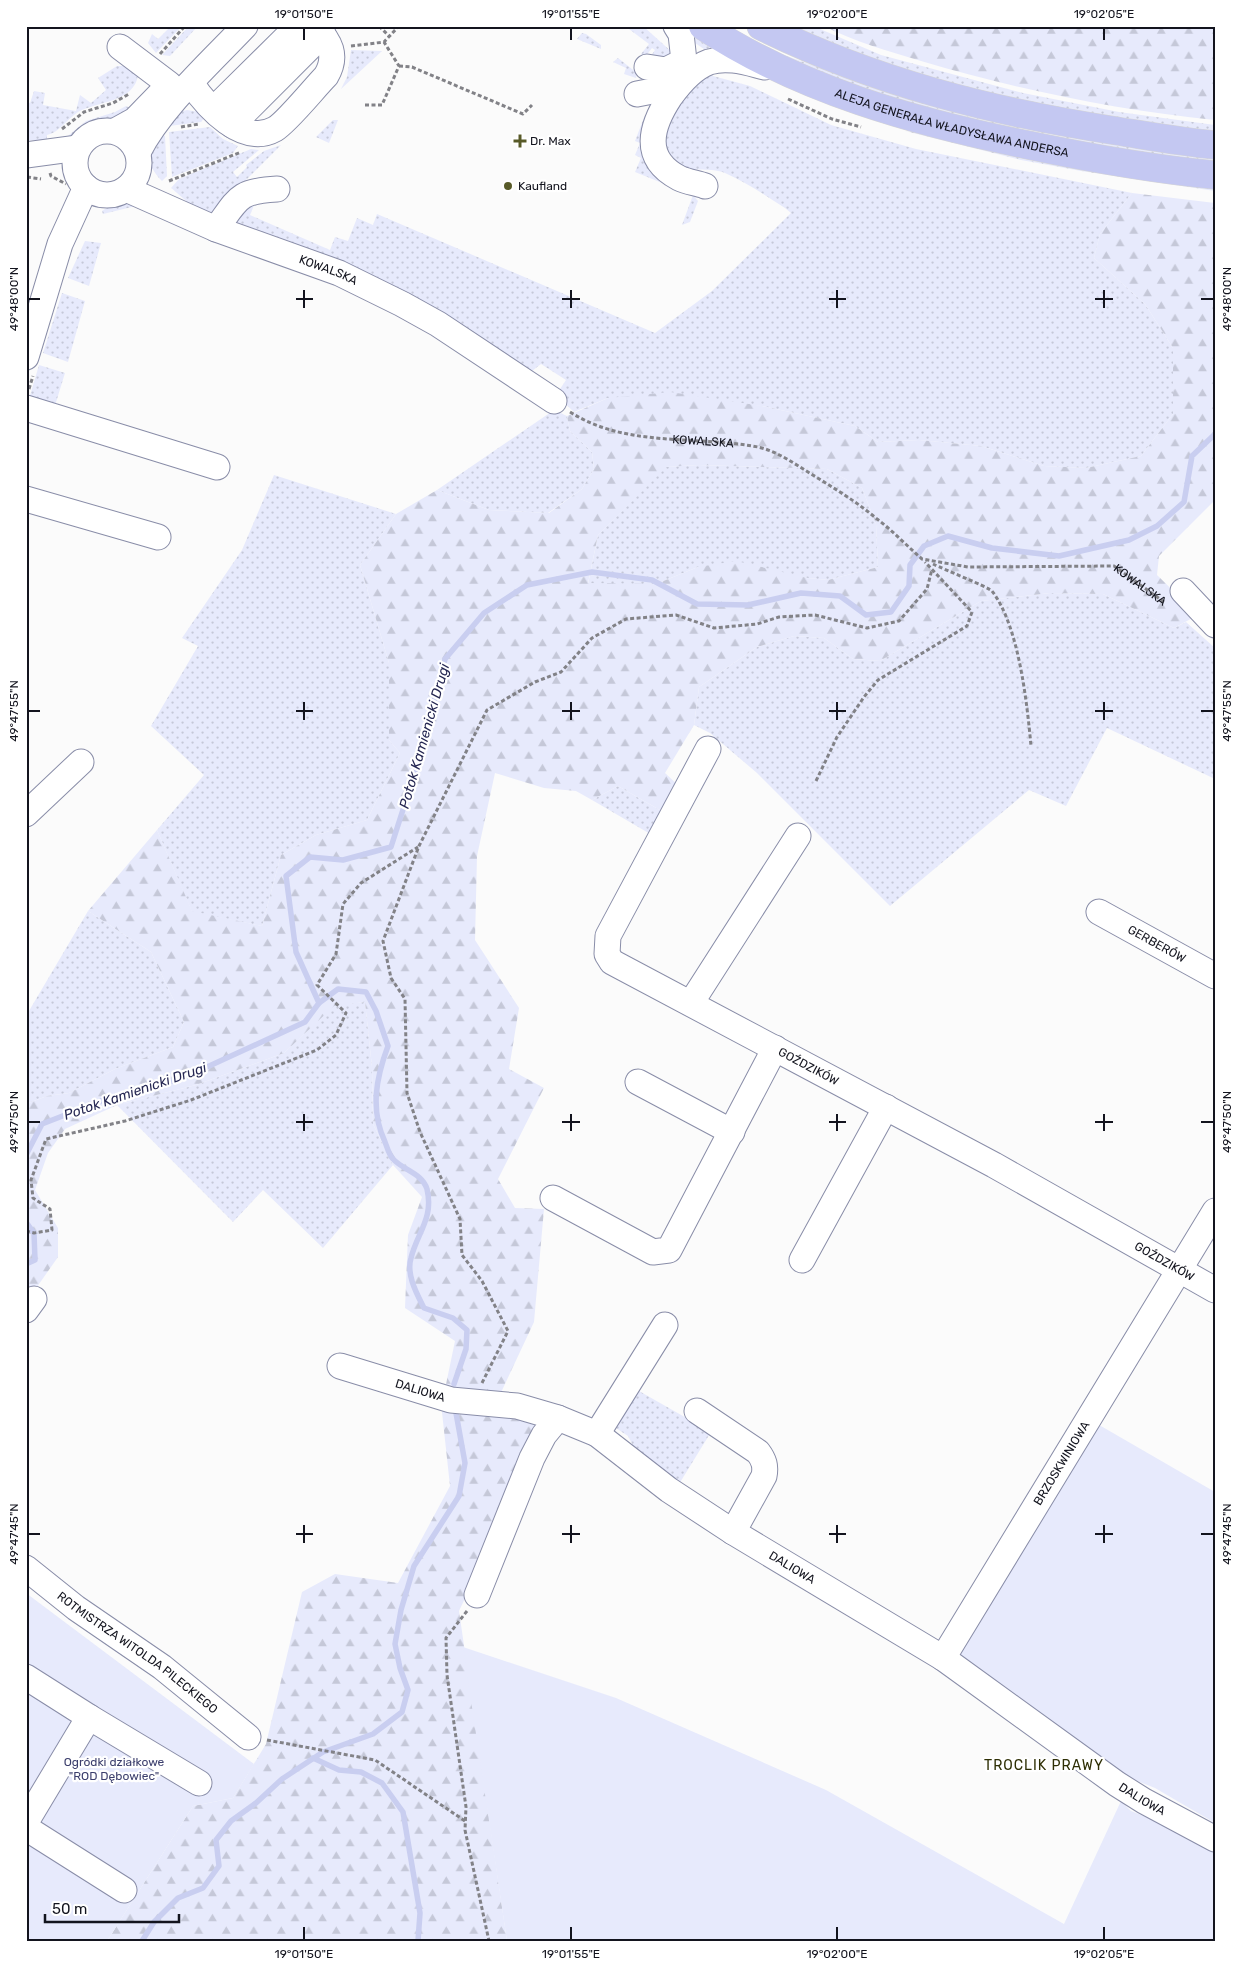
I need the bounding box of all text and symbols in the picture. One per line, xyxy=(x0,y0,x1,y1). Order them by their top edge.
text: 19°01'50"E xyxy=(275,7,333,21)
text: 19°01'55"E xyxy=(542,7,600,21)
text: 19°02'00"E xyxy=(806,7,868,21)
text: 19°02'05"E xyxy=(1074,7,1134,21)
street label: ALEJA GENERAŁA WŁADYSŁAWA ANDERSA xyxy=(833,86,1070,160)
place label: Dr. Max xyxy=(530,134,571,148)
marker: Dr. Max xyxy=(514,135,526,147)
place label: Kaufland xyxy=(518,179,567,193)
marker: Kaufland xyxy=(502,180,514,192)
street label: KOWALSKA xyxy=(297,252,360,288)
text: 49°48'00"N xyxy=(7,267,21,331)
text: 49°48'00"N xyxy=(1220,267,1234,331)
street label: KOWALSKA xyxy=(672,432,735,450)
street label: KOWALSKA xyxy=(1111,561,1169,609)
water label: Potok Kamienicki Drugi xyxy=(396,661,453,811)
text: 49°47'55"N xyxy=(7,680,21,742)
text: 49°47'55"N xyxy=(1220,680,1234,742)
street label: GERBERÓW xyxy=(1125,922,1189,966)
street label: GOŹDZIKÓW xyxy=(776,1045,841,1088)
water label: Potok Kamienicki Drugi xyxy=(62,1059,209,1124)
text: 49°47'50"N xyxy=(7,1091,21,1153)
text: 49°47'50"N xyxy=(1220,1091,1234,1153)
street label: GOŹDZIKÓW xyxy=(1132,1239,1197,1284)
street label: DALIOWA xyxy=(394,1376,447,1405)
street label: BRZOSKWINIOWA xyxy=(1031,1419,1092,1508)
text: 49°47'45"N xyxy=(7,1503,21,1565)
text: 49°47'45"N xyxy=(1220,1503,1234,1565)
street label: DALIOWA xyxy=(766,1548,818,1587)
street label: ROTMISTRZA WITOLDA PILECKIEGO xyxy=(54,1589,220,1716)
park label: Ogródki działkowe "ROD Dębowiec" xyxy=(64,1755,165,1783)
district label: TROCLIK PRAWY xyxy=(984,1757,1104,1774)
street label: DALIOWA xyxy=(1116,1780,1168,1818)
scale bar xyxy=(45,1892,179,1924)
text: 50 m xyxy=(52,1900,87,1918)
text: 19°01'50"E xyxy=(275,1947,333,1961)
text: 19°01'55"E xyxy=(542,1947,600,1961)
text: 19°02'00"E xyxy=(806,1947,868,1961)
text: 19°02'05"E xyxy=(1074,1947,1134,1961)

